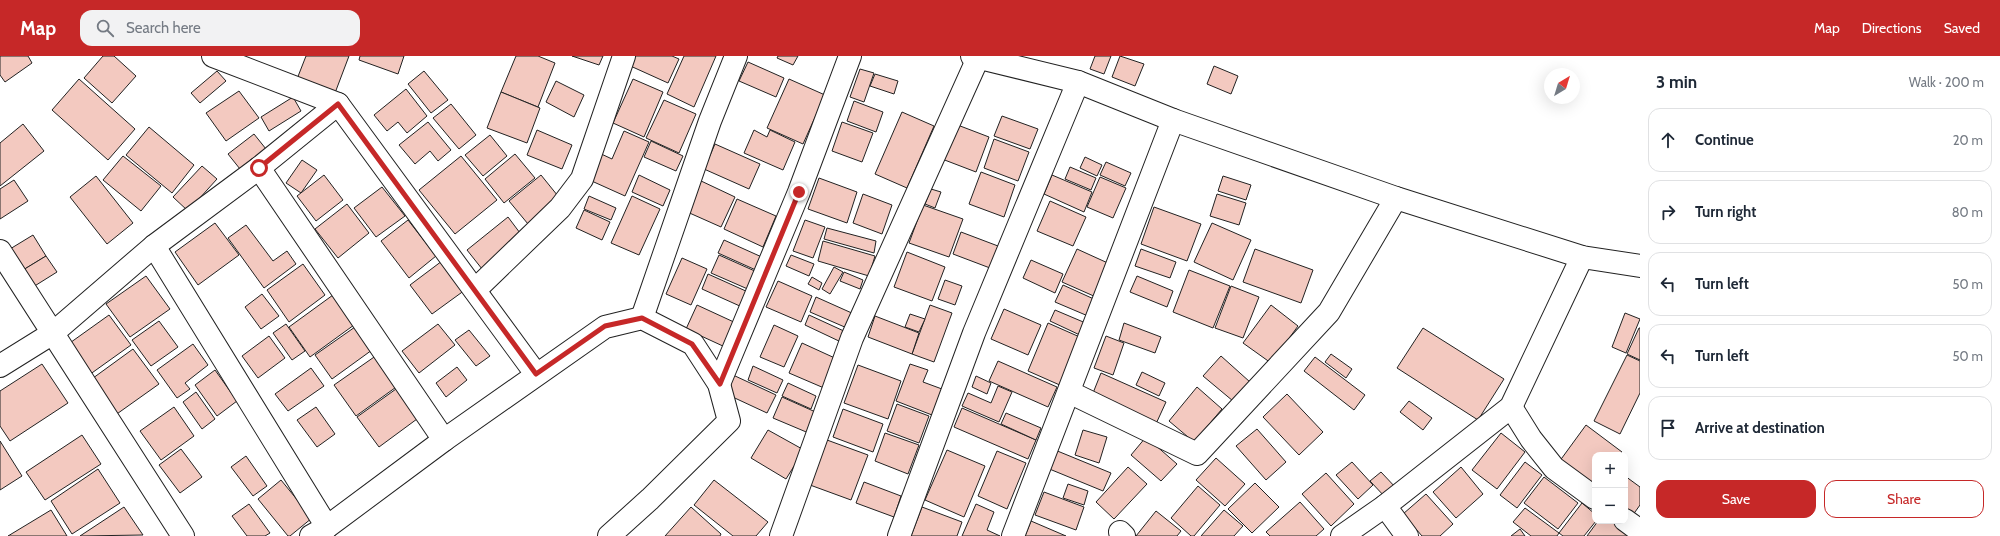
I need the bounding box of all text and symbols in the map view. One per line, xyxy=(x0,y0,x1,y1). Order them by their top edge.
search box xyxy=(80,10,360,46)
text: Map xyxy=(20,17,56,40)
icon: search xyxy=(94,17,116,39)
text: Search here xyxy=(126,19,201,37)
text: Map xyxy=(1814,19,1840,37)
text: Directions xyxy=(1862,19,1922,37)
text: Saved xyxy=(1944,19,1980,37)
north arrow xyxy=(1544,68,1580,104)
text: 3 min xyxy=(1656,72,1697,92)
text: Walk · 200 m xyxy=(1909,74,1984,90)
icon: ahead xyxy=(1657,129,1679,151)
text: Continue xyxy=(1695,131,1754,149)
text: 20 m xyxy=(1953,132,1983,148)
route start xyxy=(250,159,268,177)
route end xyxy=(790,183,808,201)
icon: right xyxy=(1657,201,1679,223)
text: Turn right xyxy=(1695,203,1756,221)
text: 80 m xyxy=(1952,204,1983,220)
icon: left xyxy=(1657,273,1679,295)
text: Turn left xyxy=(1695,275,1749,293)
text: 50 m xyxy=(1953,276,1983,292)
icon: left xyxy=(1657,345,1679,367)
text: Turn left xyxy=(1695,347,1749,365)
text: 50 m xyxy=(1953,348,1983,364)
icon: arrive xyxy=(1657,417,1679,439)
text: Arrive at destination xyxy=(1695,419,1825,437)
map controls xyxy=(1592,452,1628,524)
button: + xyxy=(1592,452,1628,488)
button: Save xyxy=(1656,480,1816,518)
button: Share xyxy=(1824,480,1984,518)
button: − xyxy=(1592,488,1628,524)

